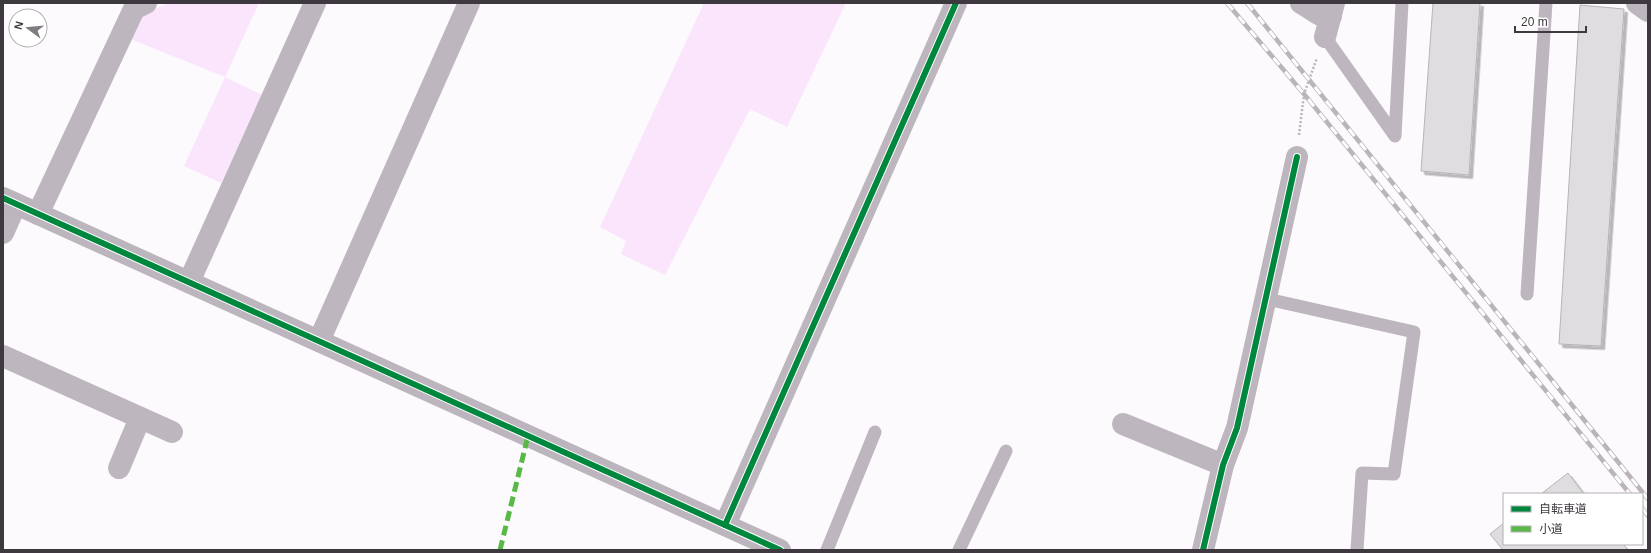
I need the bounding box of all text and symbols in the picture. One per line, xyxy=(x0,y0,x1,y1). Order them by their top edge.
north arrow xyxy=(8,8,48,48)
scale bar xyxy=(1515,8,1586,34)
text: 20 m xyxy=(1521,15,1548,29)
text: N xyxy=(12,20,25,31)
legend xyxy=(1503,493,1643,545)
text: 自転車道 xyxy=(1539,502,1587,516)
text: 小道 xyxy=(1539,522,1563,536)

